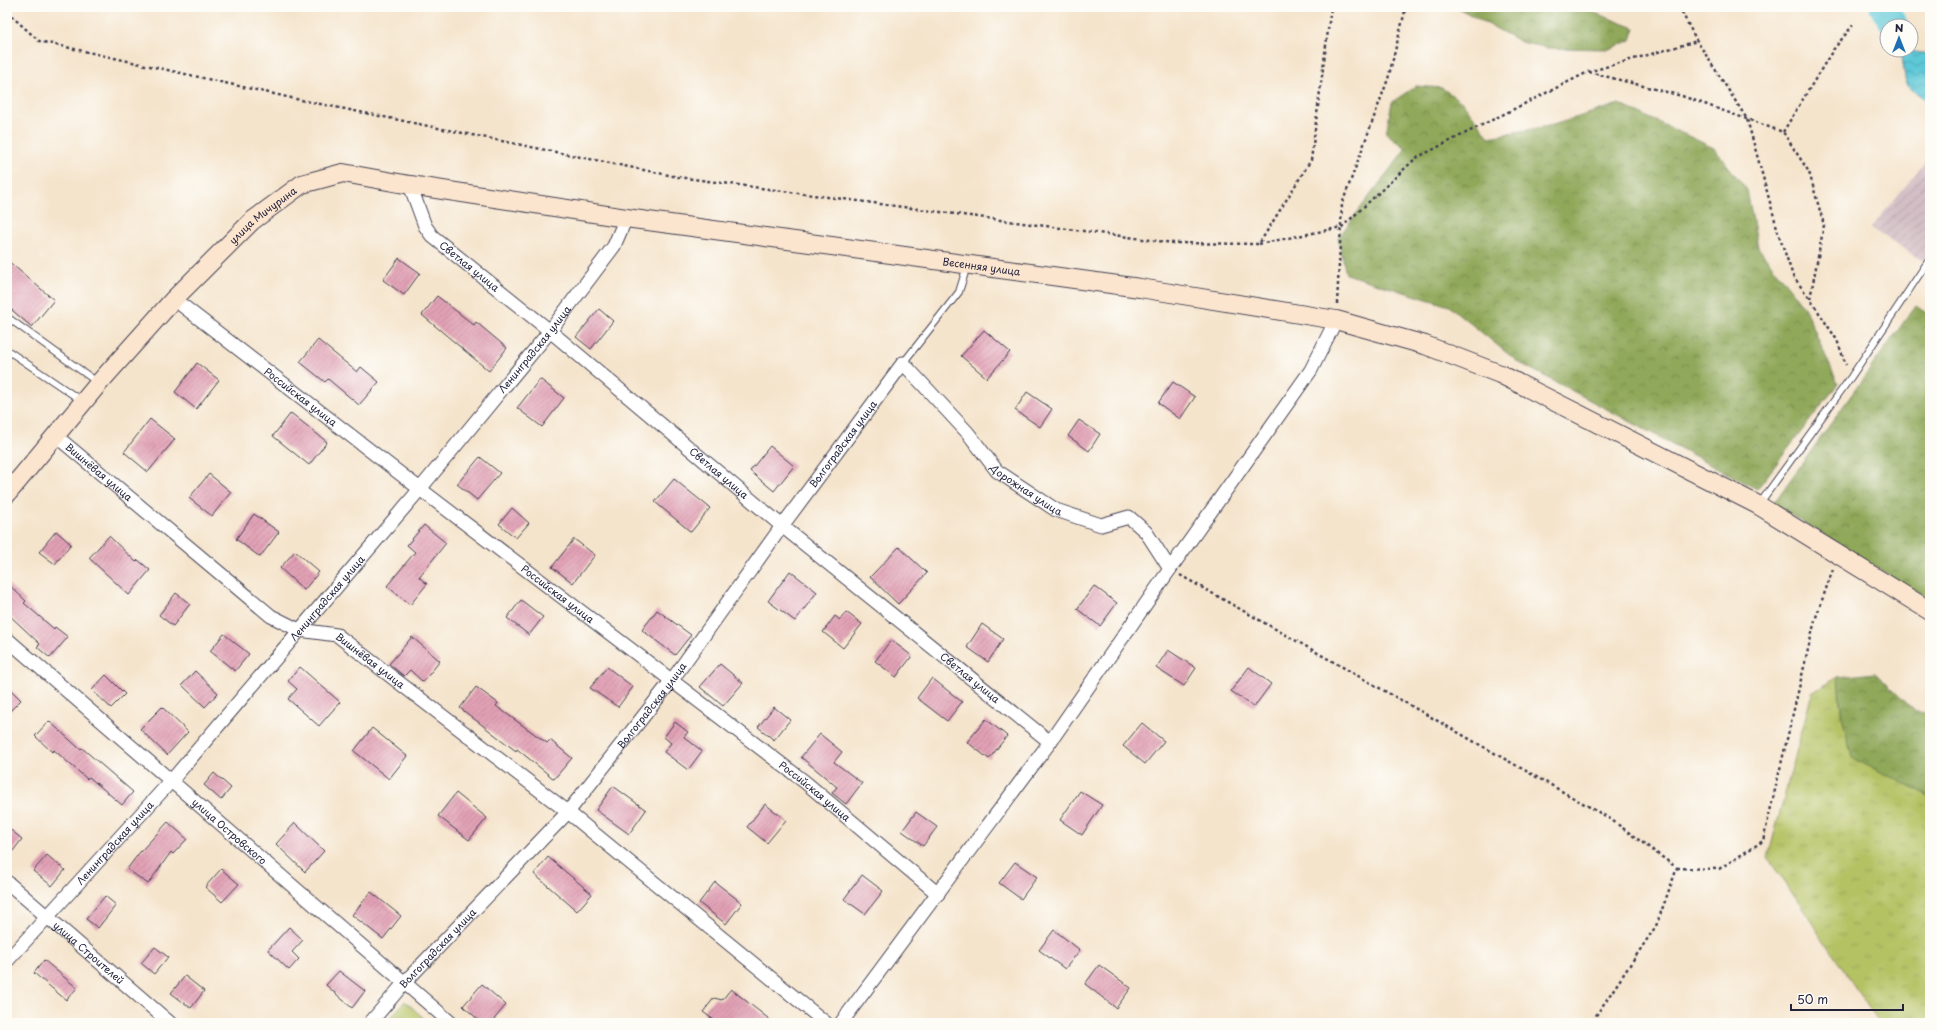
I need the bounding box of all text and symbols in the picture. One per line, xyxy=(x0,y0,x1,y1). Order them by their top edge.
north arrow xyxy=(1879,18,1919,58)
text: N xyxy=(1895,19,1904,36)
street label: улица Мичурина xyxy=(225,182,300,247)
street label: Светлая улица xyxy=(437,237,503,295)
street label: Весенняя улица xyxy=(941,253,1022,279)
street label: Ленинградская улица xyxy=(494,301,574,396)
street label: Российская улица xyxy=(261,363,341,430)
street label: Волгоградская улица xyxy=(805,396,880,490)
street label: Вишнёвая улица xyxy=(62,439,137,505)
street label: Светлая улица xyxy=(686,443,753,502)
street label: Дорожная улица xyxy=(987,460,1065,519)
street label: Ленинградская улица xyxy=(286,551,368,644)
street label: Российская улица xyxy=(518,561,598,627)
street label: Вишнёвая улица xyxy=(333,629,409,692)
street label: Светлая улица xyxy=(937,648,1004,706)
street label: Волгоградская улица xyxy=(613,658,690,751)
street label: Российская улица xyxy=(776,757,855,825)
street label: улица Островского xyxy=(189,794,271,868)
street label: Ленинградская улица xyxy=(72,797,157,888)
street label: Волгоградская улица xyxy=(395,904,480,991)
street label: улица Строителей xyxy=(50,917,128,987)
scale bar xyxy=(1791,986,1903,1012)
text: 50 m xyxy=(1797,990,1828,1008)

